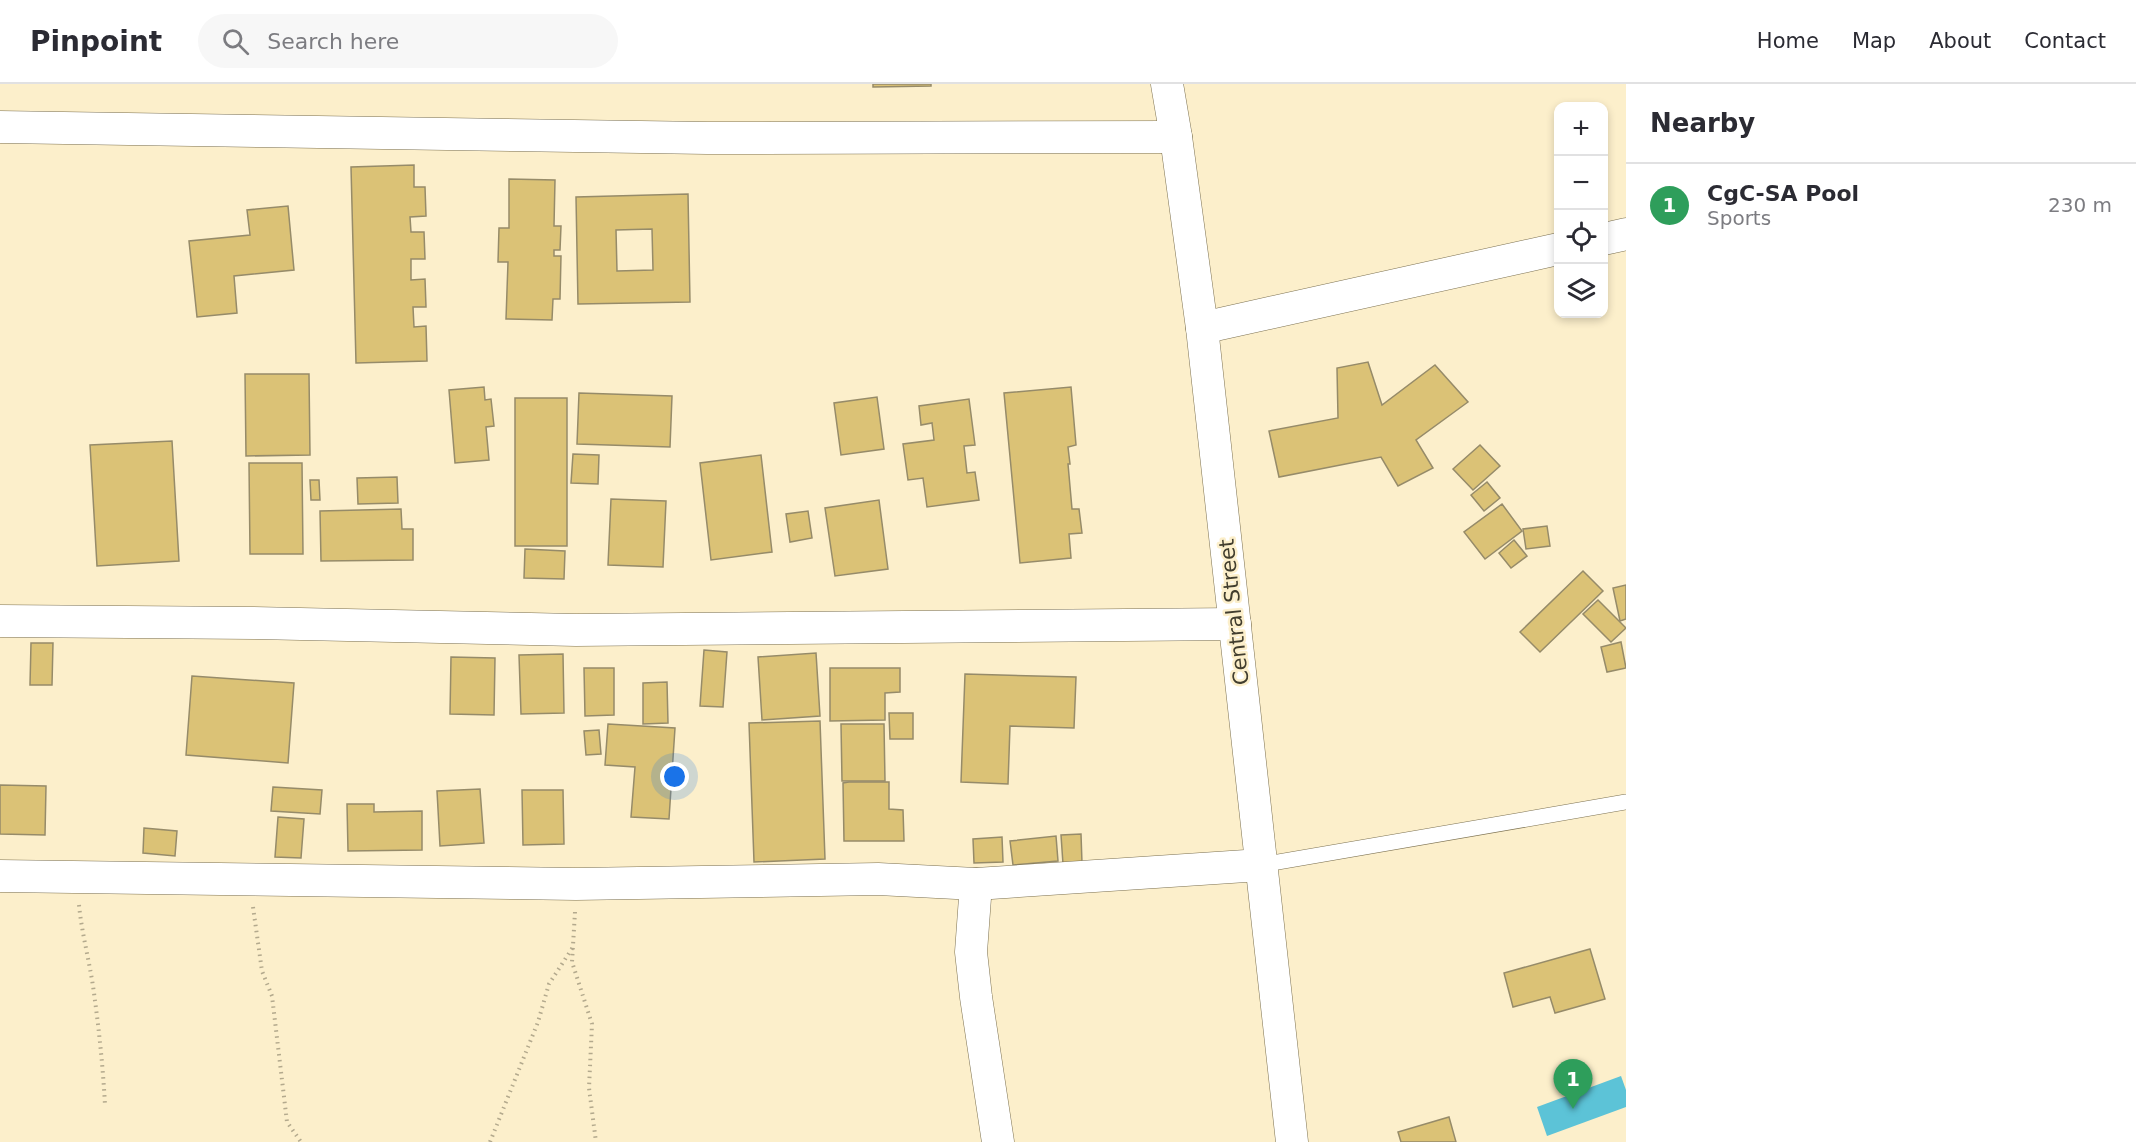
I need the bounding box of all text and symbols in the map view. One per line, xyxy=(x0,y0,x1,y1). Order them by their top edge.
search box xyxy=(198,14,618,68)
text: Pinpoint xyxy=(30,25,162,58)
icon: search xyxy=(219,25,252,58)
text: Search here xyxy=(267,29,399,54)
text: Home xyxy=(1757,29,1819,53)
text: Map xyxy=(1852,29,1896,53)
text: About xyxy=(1929,29,1991,53)
text: Contact xyxy=(2024,29,2106,53)
map controls xyxy=(1554,102,1608,318)
button: + xyxy=(1554,102,1608,156)
text: Nearby xyxy=(1650,108,1755,138)
button: − xyxy=(1554,156,1608,210)
text: CgC-SA Pool xyxy=(1707,181,1859,206)
text: 1 xyxy=(1663,193,1676,217)
text: 230 m xyxy=(2048,193,2112,217)
text: Sports xyxy=(1707,206,1771,230)
button: locate xyxy=(1554,210,1608,264)
button: layers xyxy=(1554,264,1608,318)
street label: Central Street xyxy=(1214,538,1254,686)
your location xyxy=(660,762,689,791)
pin: 1 xyxy=(1554,1060,1592,1109)

